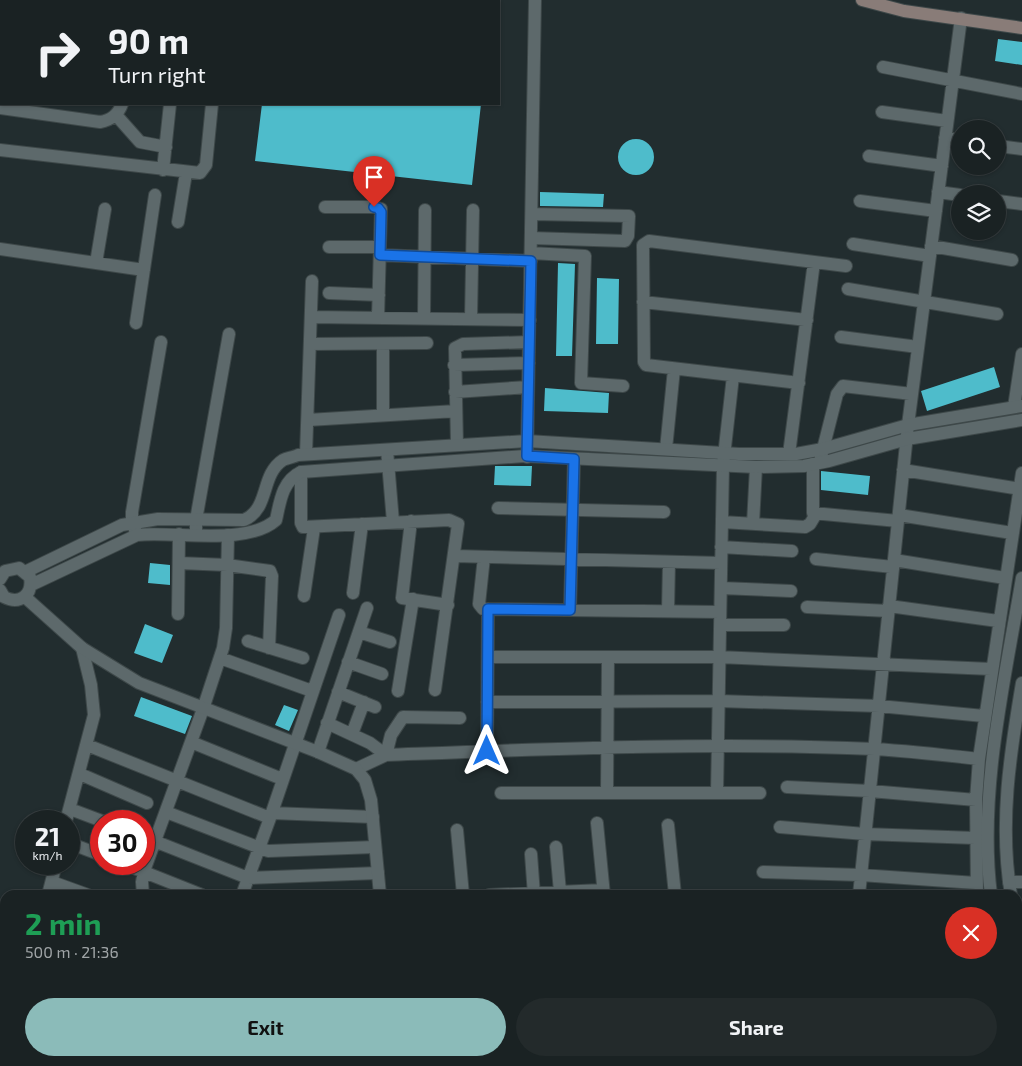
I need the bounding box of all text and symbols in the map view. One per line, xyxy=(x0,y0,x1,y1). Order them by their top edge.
text: 90 m xyxy=(108,19,189,61)
icon: right xyxy=(25,20,90,85)
text: Turn right xyxy=(108,61,206,87)
map controls xyxy=(951,120,1006,240)
button: search xyxy=(951,120,1006,175)
pin xyxy=(353,156,395,207)
icon: arrive xyxy=(360,163,388,191)
button: layers xyxy=(951,185,1006,240)
position arrow xyxy=(460,724,512,776)
speed limit sign: 30 xyxy=(90,810,155,875)
text: 21 xyxy=(35,821,60,851)
text: km/h xyxy=(33,848,62,862)
text: 2 min xyxy=(25,905,102,941)
button: close xyxy=(945,907,997,959)
text: 500 m · 21:36 xyxy=(25,942,119,961)
button: Exit xyxy=(25,998,506,1056)
button: Share xyxy=(516,998,997,1056)

